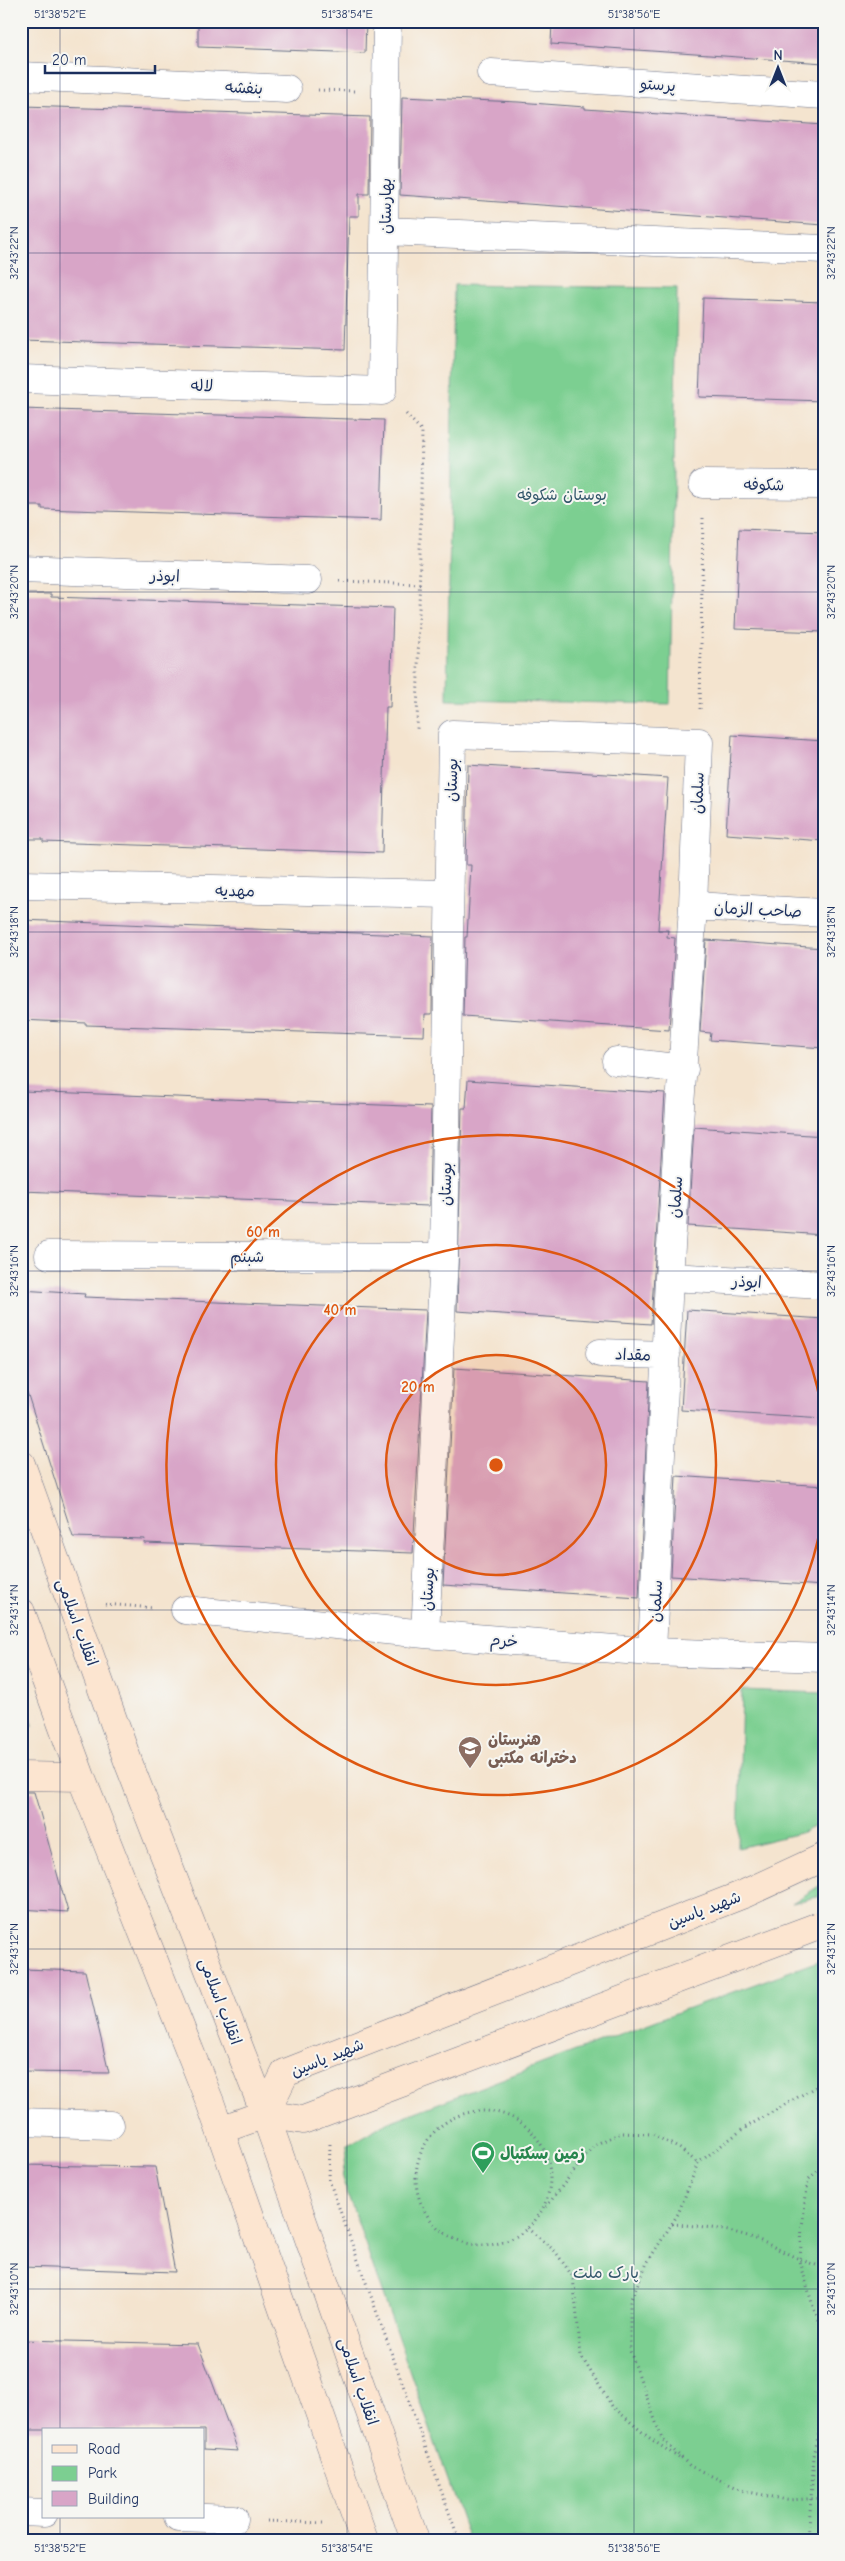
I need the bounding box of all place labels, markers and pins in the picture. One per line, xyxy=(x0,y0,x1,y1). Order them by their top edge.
centre of rings xyxy=(487,1456,505,1474)
place label: هنرستان دخترانه مکتبی xyxy=(488,1731,577,1768)
school or university icon: هنرستان دخترانه مکتبی xyxy=(457,1735,483,1769)
sports icon: زمین بسکتبال xyxy=(470,2140,496,2174)
place label: زمین بسکتبال xyxy=(500,2145,585,2163)

